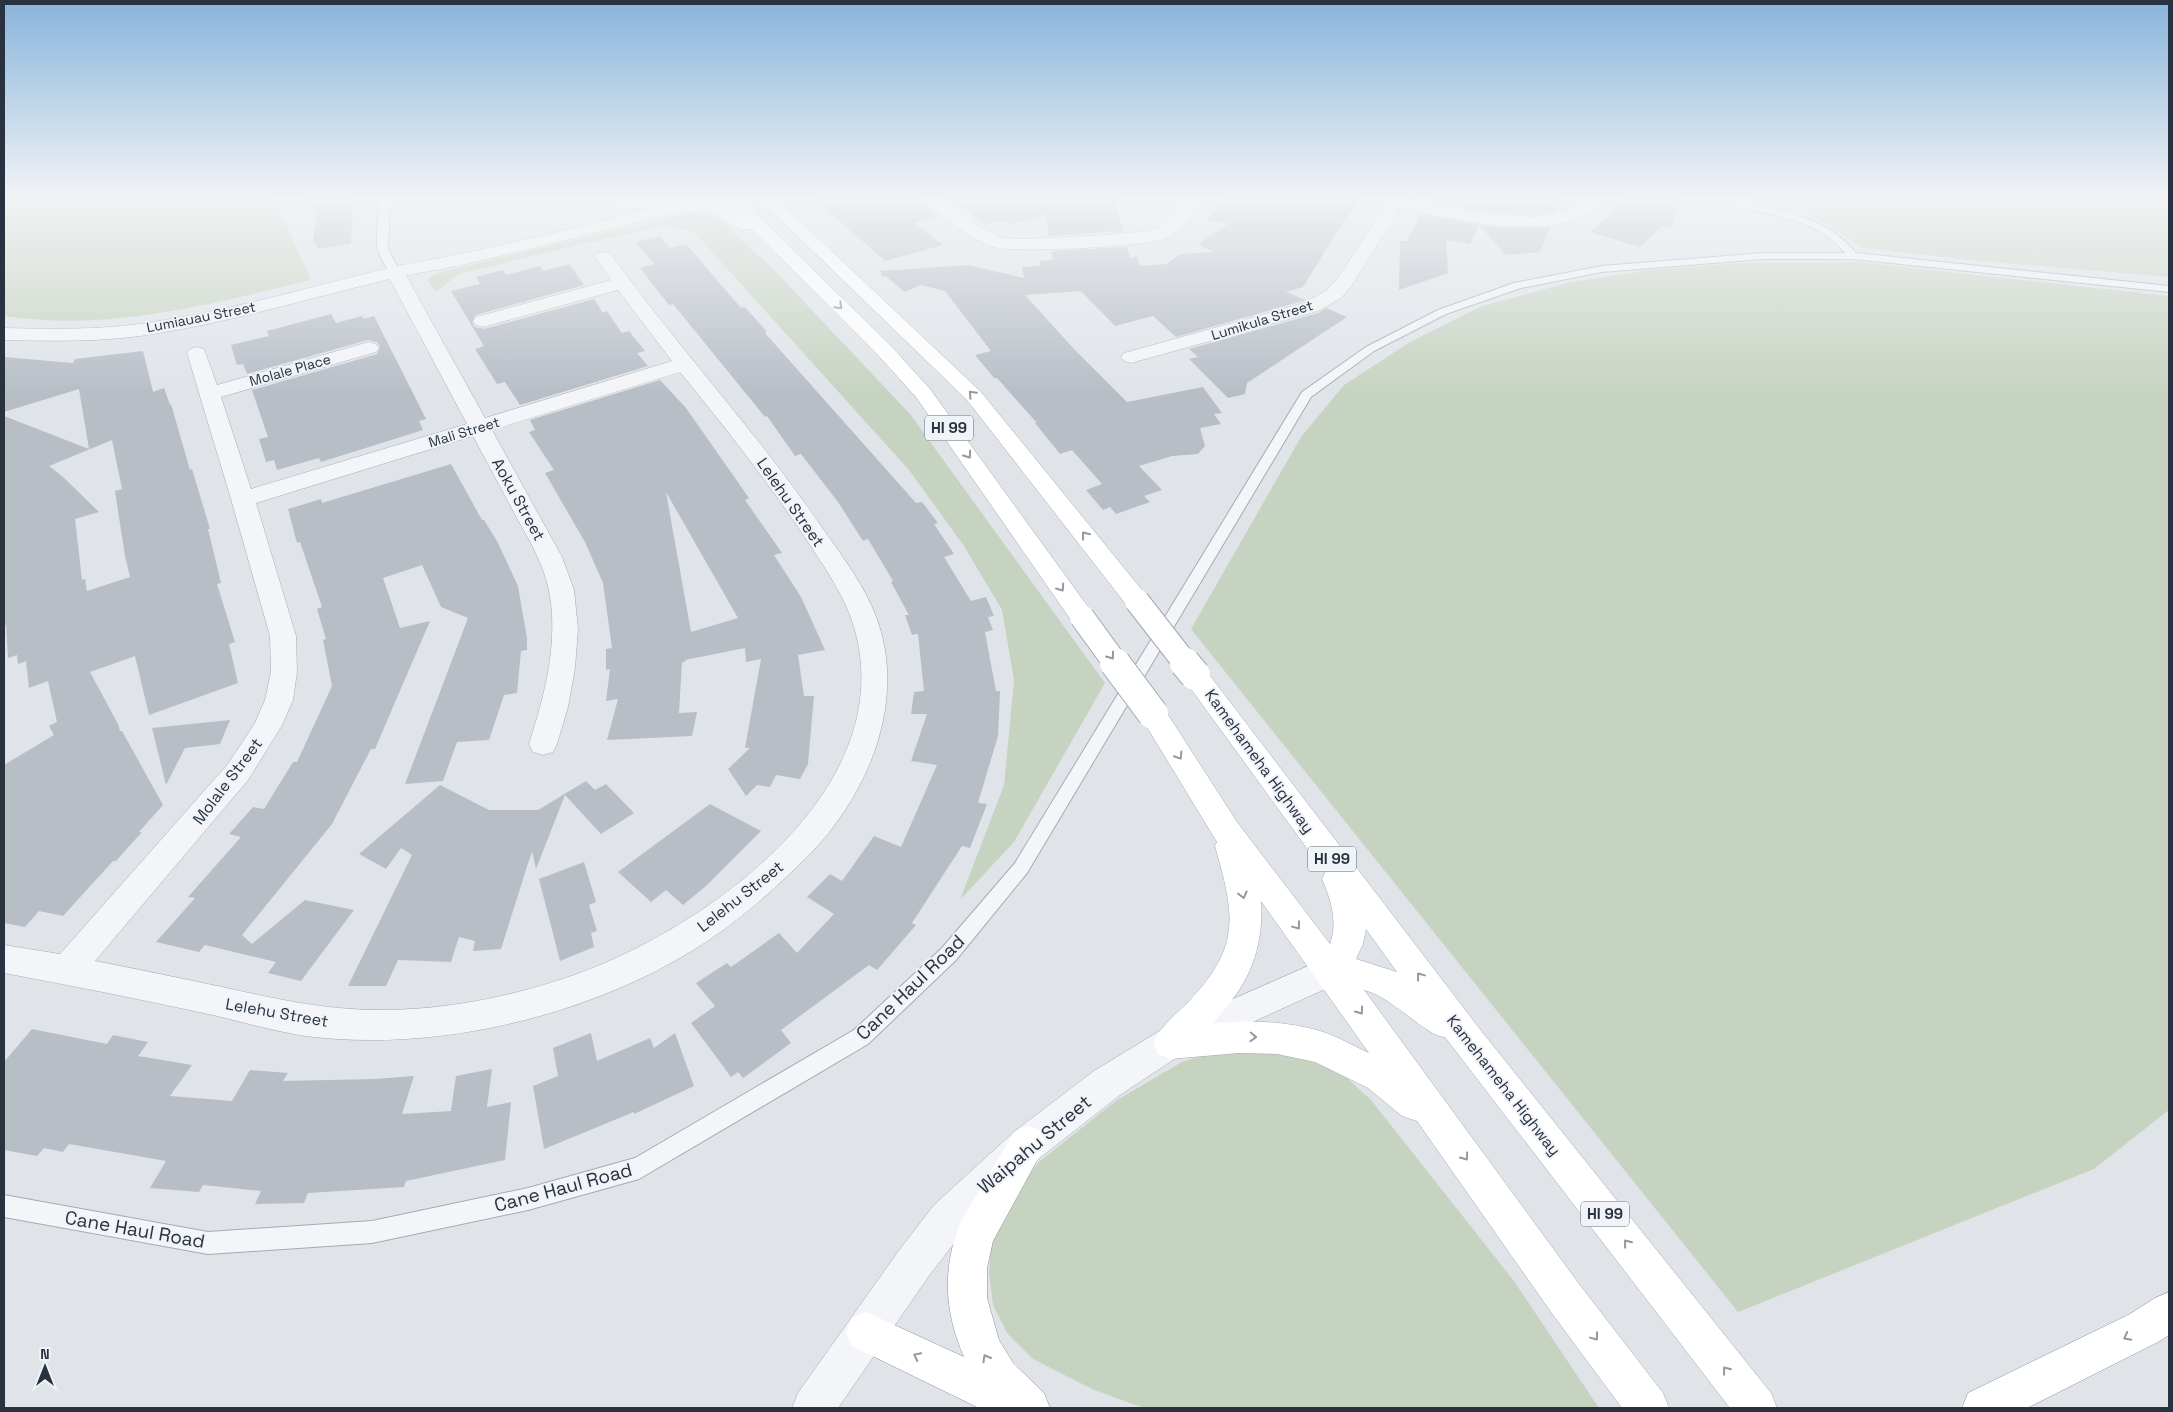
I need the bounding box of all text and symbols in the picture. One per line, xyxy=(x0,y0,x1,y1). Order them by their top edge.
street label: Lumikula Street xyxy=(1209,296,1315,344)
street label: Lumiauau Street xyxy=(145,298,257,336)
one-way arrow xyxy=(833,300,842,309)
street label: Molale Place xyxy=(247,350,333,390)
one-way arrow xyxy=(969,391,978,400)
street label: Mali Street xyxy=(426,413,502,451)
road number: HI 99 xyxy=(925,416,973,440)
one-way arrow xyxy=(962,449,971,459)
street label: Aoku Street xyxy=(487,454,550,544)
street label: Lelehu Street xyxy=(752,454,829,551)
one-way arrow xyxy=(1082,531,1091,541)
one-way arrow xyxy=(1055,582,1064,592)
one-way arrow xyxy=(1105,650,1114,660)
street label: Kamehameha Highway xyxy=(1200,685,1319,838)
street label: Molale Street xyxy=(188,734,267,829)
one-way arrow xyxy=(1173,750,1182,759)
road number: HI 99 xyxy=(1308,846,1356,872)
street label: Lelehu Street xyxy=(693,856,788,937)
one-way arrow xyxy=(1237,891,1248,900)
one-way arrow xyxy=(1292,920,1300,929)
street label: Cane Haul Road xyxy=(851,929,970,1046)
one-way arrow xyxy=(1417,973,1425,982)
street label: Lelehu Street xyxy=(224,993,330,1032)
one-way arrow xyxy=(1354,1005,1362,1014)
street label: Kamehameha Highway xyxy=(1442,1011,1565,1160)
one-way arrow xyxy=(1249,1032,1257,1043)
street label: Waipahu Street xyxy=(972,1089,1096,1199)
one-way arrow xyxy=(1459,1151,1468,1161)
street label: Cane Haul Road xyxy=(491,1157,635,1218)
road number: HI 99 xyxy=(1581,1202,1629,1226)
street label: Cane Haul Road xyxy=(63,1205,207,1254)
one-way arrow xyxy=(1624,1239,1633,1248)
one-way arrow xyxy=(1589,1331,1597,1340)
one-way arrow xyxy=(2124,1331,2133,1341)
north arrow xyxy=(20,1342,70,1392)
text: N xyxy=(40,1345,50,1363)
one-way arrow xyxy=(913,1352,922,1363)
one-way arrow xyxy=(983,1354,993,1363)
one-way arrow xyxy=(1723,1367,1731,1376)

